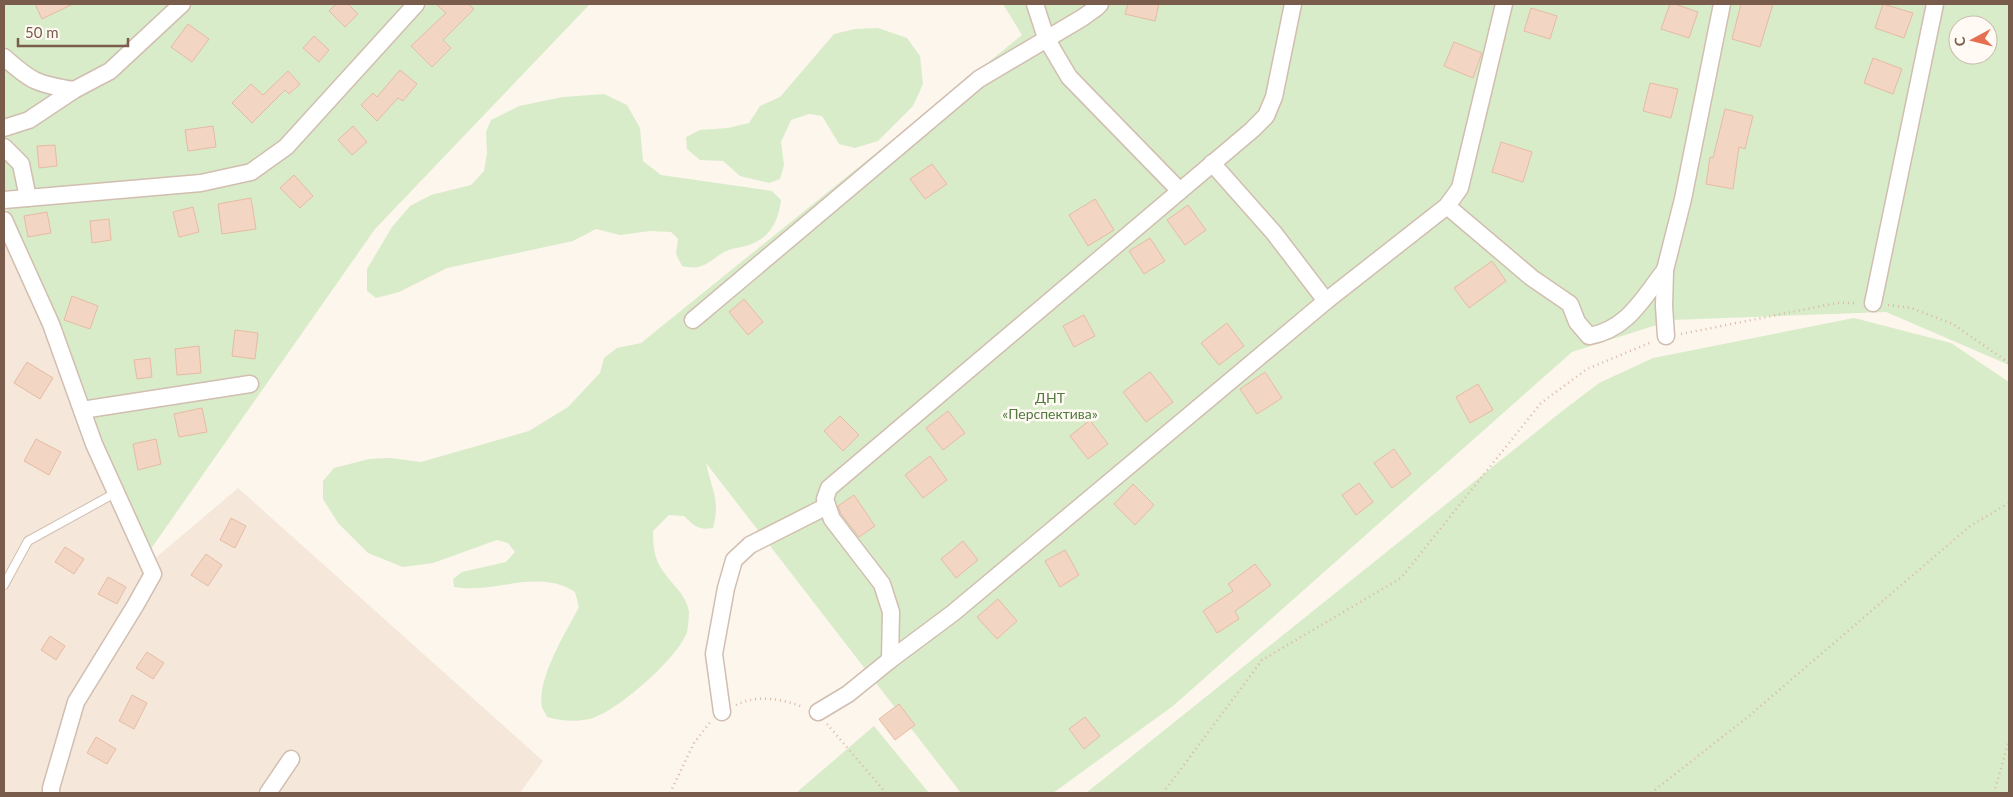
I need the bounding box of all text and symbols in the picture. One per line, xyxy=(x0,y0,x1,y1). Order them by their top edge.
scale bar xyxy=(18,15,128,47)
north arrow xyxy=(1948,15,1998,65)
text: 50 m xyxy=(25,23,59,41)
text: С xyxy=(1951,35,1969,47)
park label: ДНТ «Перспектива» xyxy=(1002,389,1098,422)

